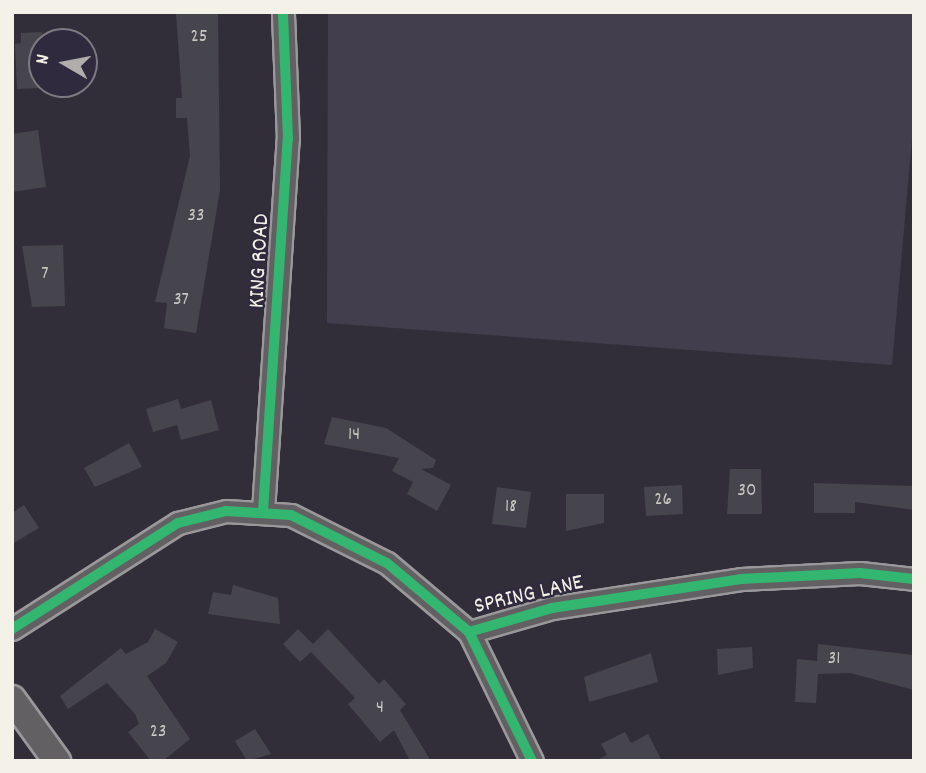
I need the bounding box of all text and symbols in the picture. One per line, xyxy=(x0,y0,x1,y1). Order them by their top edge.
house number: 25 xyxy=(190,27,208,49)
north arrow xyxy=(28,28,98,98)
text: N xyxy=(30,53,58,67)
house number: 33 xyxy=(188,206,204,228)
street label: KING ROAD xyxy=(245,213,277,309)
house number: 7 xyxy=(41,264,49,286)
house number: 37 xyxy=(173,290,189,312)
house number: 14 xyxy=(348,425,360,447)
house number: 30 xyxy=(738,481,756,503)
house number: 26 xyxy=(654,490,672,512)
house number: 18 xyxy=(505,497,517,519)
street label: SPRING LANE xyxy=(472,570,586,622)
house number: 31 xyxy=(828,649,840,671)
house number: 4 xyxy=(376,698,384,720)
house number: 23 xyxy=(150,722,166,744)

